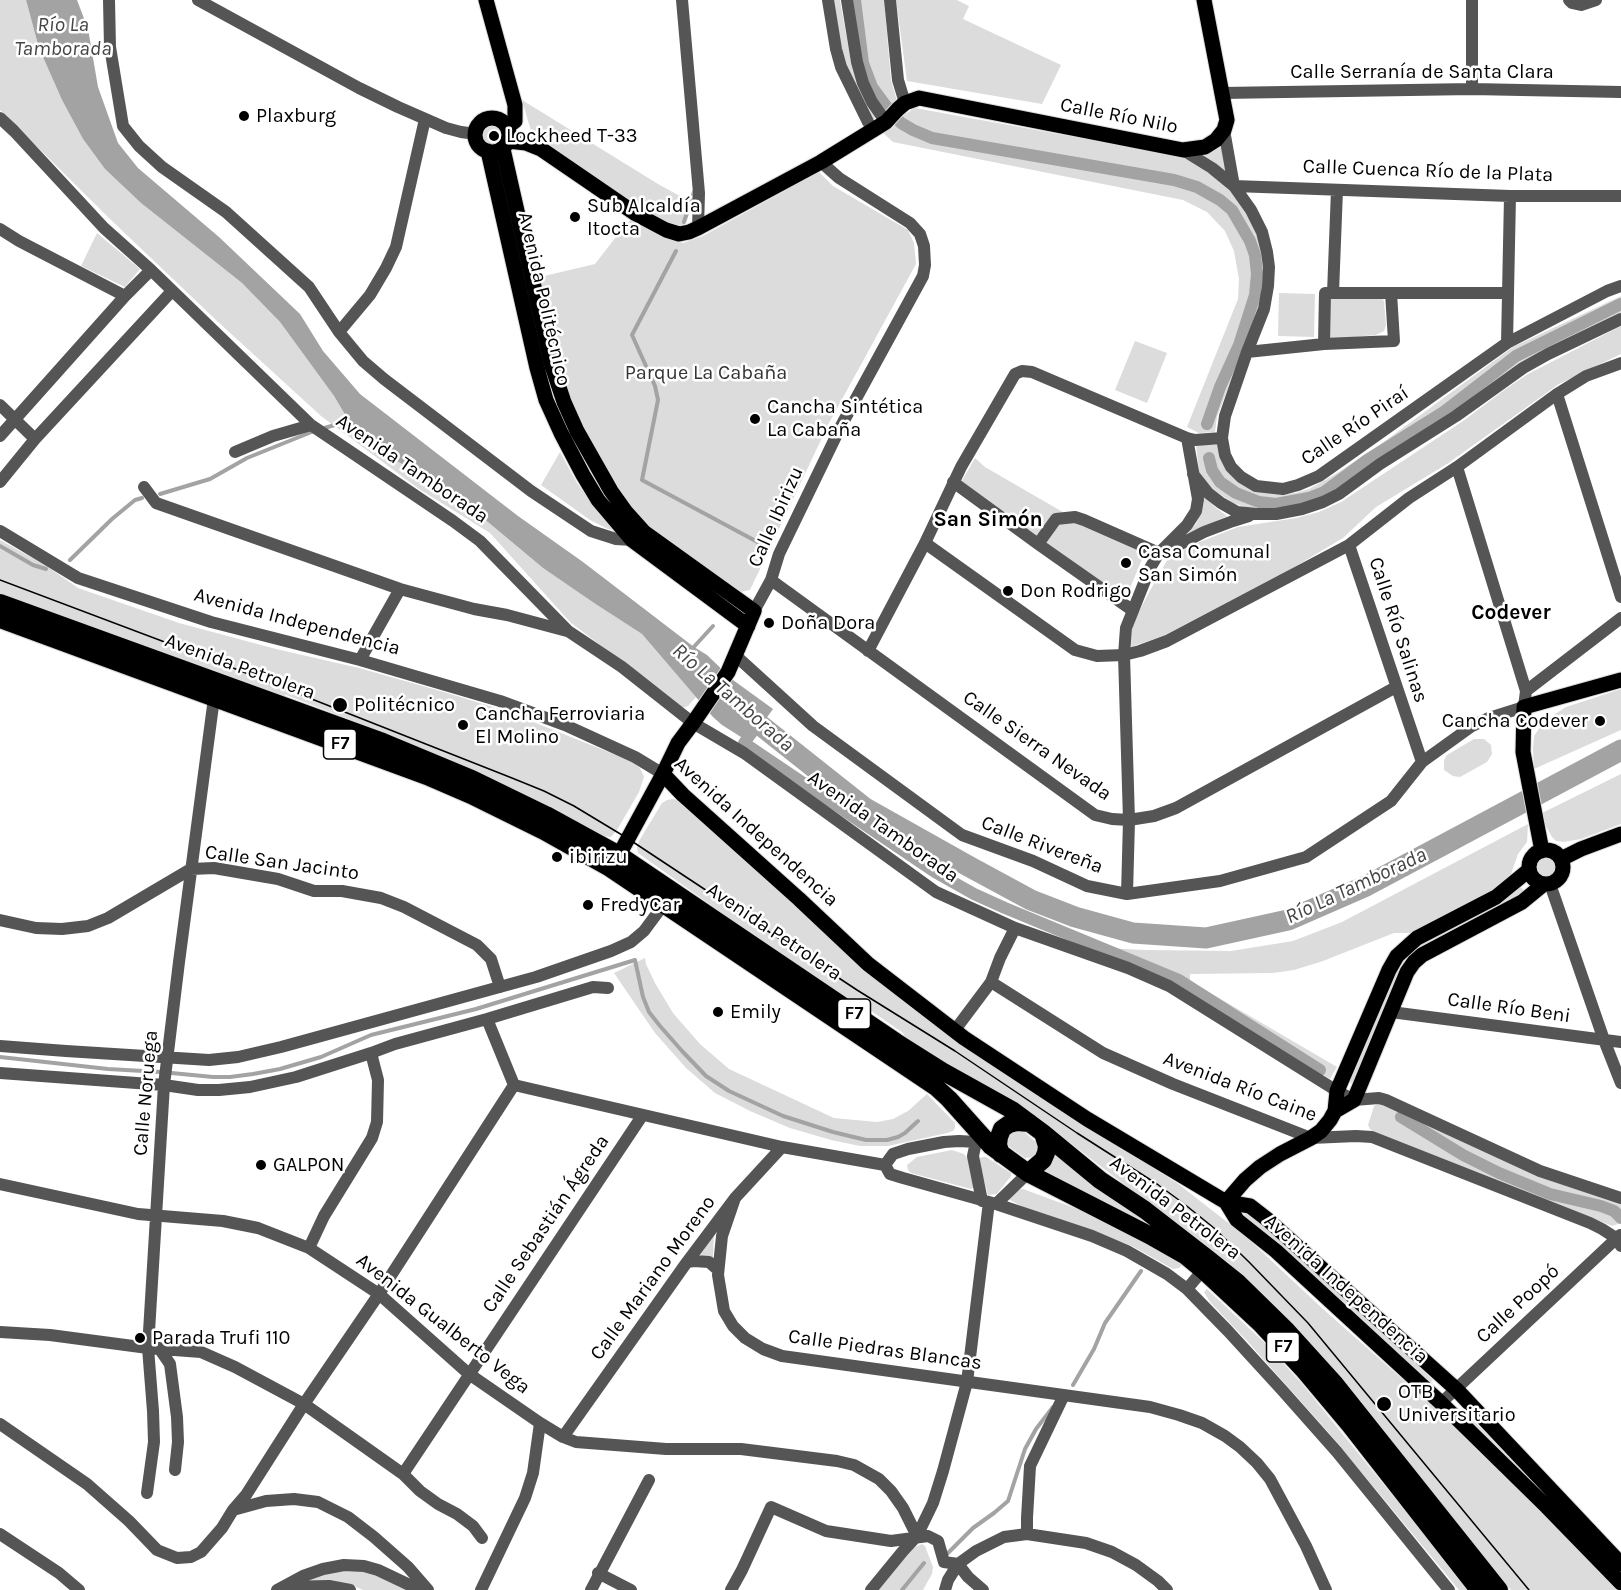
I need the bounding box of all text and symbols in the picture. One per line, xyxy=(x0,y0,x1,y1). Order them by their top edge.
water label: Río La Tamborada xyxy=(14,12,112,62)
street label: Calle Serranía de Santa Clara xyxy=(1290,60,1554,84)
street label: Calle Río Nilo xyxy=(1058,93,1180,139)
place label: Plaxburg xyxy=(256,104,336,128)
marker: Plaxburg xyxy=(237,109,251,123)
place label: Lockheed T-33 xyxy=(506,124,638,148)
marker: Lockheed T-33 xyxy=(487,129,501,143)
street label: Calle Cuenca Río de la Plata xyxy=(1302,155,1554,187)
place label: Sub Alcaldía Itocta xyxy=(587,194,701,241)
street label: Avenida Politécnico xyxy=(512,210,576,388)
marker: Sub Alcaldía Itocta xyxy=(568,210,582,224)
park label: Parque La Cabaña xyxy=(625,361,787,385)
street label: Calle Río Piraí xyxy=(1297,381,1413,471)
place label: Cancha Sintética La Cabaña xyxy=(767,395,923,442)
street label: Avenida Tamborada xyxy=(331,409,493,529)
marker: Cancha Sintética La Cabaña xyxy=(748,412,762,426)
street label: Calle Ibirizu xyxy=(743,463,809,571)
district label: San Simón xyxy=(933,507,1043,533)
place label: Casa Comunal San Simón xyxy=(1138,540,1270,587)
street label: Calle Río Salinas xyxy=(1363,554,1433,706)
marker: Casa Comunal San Simón xyxy=(1119,556,1133,570)
place label: Don Rodrigo xyxy=(1020,579,1131,603)
street label: Avenida Independencia xyxy=(191,583,403,661)
marker: Don Rodrigo xyxy=(1001,584,1015,598)
district label: Codever xyxy=(1471,600,1551,626)
place label: Doña Dora xyxy=(781,611,875,635)
marker: Doña Dora xyxy=(762,616,776,630)
street label: Avenida Petrolera xyxy=(162,629,318,705)
water label: Río La Tamborada xyxy=(667,638,799,758)
street label: Calle Sierra Nevada xyxy=(958,686,1116,806)
place label: Politécnico xyxy=(354,693,455,717)
marker: Politécnico xyxy=(331,696,349,714)
place label: Cancha Ferroviaria El Molino xyxy=(475,702,645,749)
place label: Cancha Codever xyxy=(1442,709,1588,733)
marker: Cancha Codever xyxy=(1593,714,1607,728)
marker: Cancha Ferroviaria El Molino xyxy=(456,718,470,732)
road number: F7 xyxy=(324,729,356,759)
street label: Avenida Independencia xyxy=(669,752,843,912)
street label: Avenida Tamborada xyxy=(803,766,963,888)
street label: Calle Rivereña xyxy=(978,811,1106,879)
street label: Calle San Jacinto xyxy=(203,840,361,886)
water label: Río La Tamborada xyxy=(1281,842,1431,930)
place label: ibirizu xyxy=(569,845,628,869)
marker: ibirizu xyxy=(550,850,564,864)
street label: Avenida Petrolera xyxy=(702,878,846,986)
place label: FredyCar xyxy=(600,893,680,917)
marker: FredyCar xyxy=(581,898,595,912)
street label: Calle Río Beni xyxy=(1446,987,1572,1029)
road number: F7 xyxy=(838,999,870,1029)
place label: Emily xyxy=(730,1000,781,1024)
marker: Emily xyxy=(711,1005,725,1019)
street label: Calle Noruega xyxy=(129,1029,163,1157)
street label: Avenida Río Caine xyxy=(1160,1047,1320,1127)
street label: Calle Sebastián Ágreda xyxy=(477,1130,615,1318)
street label: Avenida Petrolera xyxy=(1105,1151,1245,1265)
place label: GALPON xyxy=(273,1153,344,1177)
marker: GALPON xyxy=(254,1158,268,1172)
street label: Calle Mariano Moreno xyxy=(585,1191,721,1365)
street label: Avenida Independencia xyxy=(1259,1209,1433,1369)
street label: Avenida Gualberto Vega xyxy=(351,1249,535,1399)
street label: Calle Poopó xyxy=(1471,1259,1565,1349)
street label: Calle Piedras Blancas xyxy=(787,1325,983,1375)
place label: Parada Trufi 110 xyxy=(152,1326,290,1350)
marker: Parada Trufi 110 xyxy=(133,1331,147,1345)
road number: F7 xyxy=(1266,1332,1300,1362)
place label: OTB Universitario xyxy=(1398,1380,1516,1427)
marker: OTB Universitario xyxy=(1375,1395,1393,1413)

